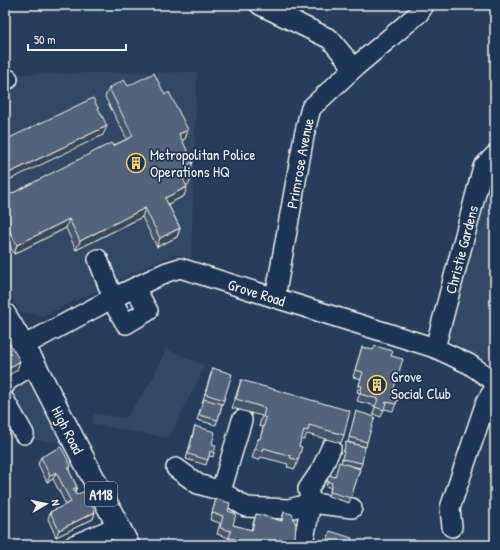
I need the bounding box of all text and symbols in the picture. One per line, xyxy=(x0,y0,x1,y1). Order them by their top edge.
scale bar xyxy=(28,26,126,52)
text: 50 m xyxy=(34,31,55,48)
street label: Primrose Avenue xyxy=(281,116,318,210)
place label: Metropolitan Police Operations HQ xyxy=(150,144,255,182)
building icon: Metropolitan Police Operations HQ xyxy=(125,152,147,174)
street label: Christie Gardens xyxy=(439,203,483,296)
street label: Grove Road xyxy=(225,273,288,311)
place label: Grove Social Club xyxy=(391,366,451,404)
building icon: Grove Social Club xyxy=(366,374,388,396)
street label: High Road xyxy=(47,402,89,458)
road number: A118 xyxy=(85,482,117,506)
north arrow xyxy=(26,484,66,524)
text: N xyxy=(49,498,63,507)

